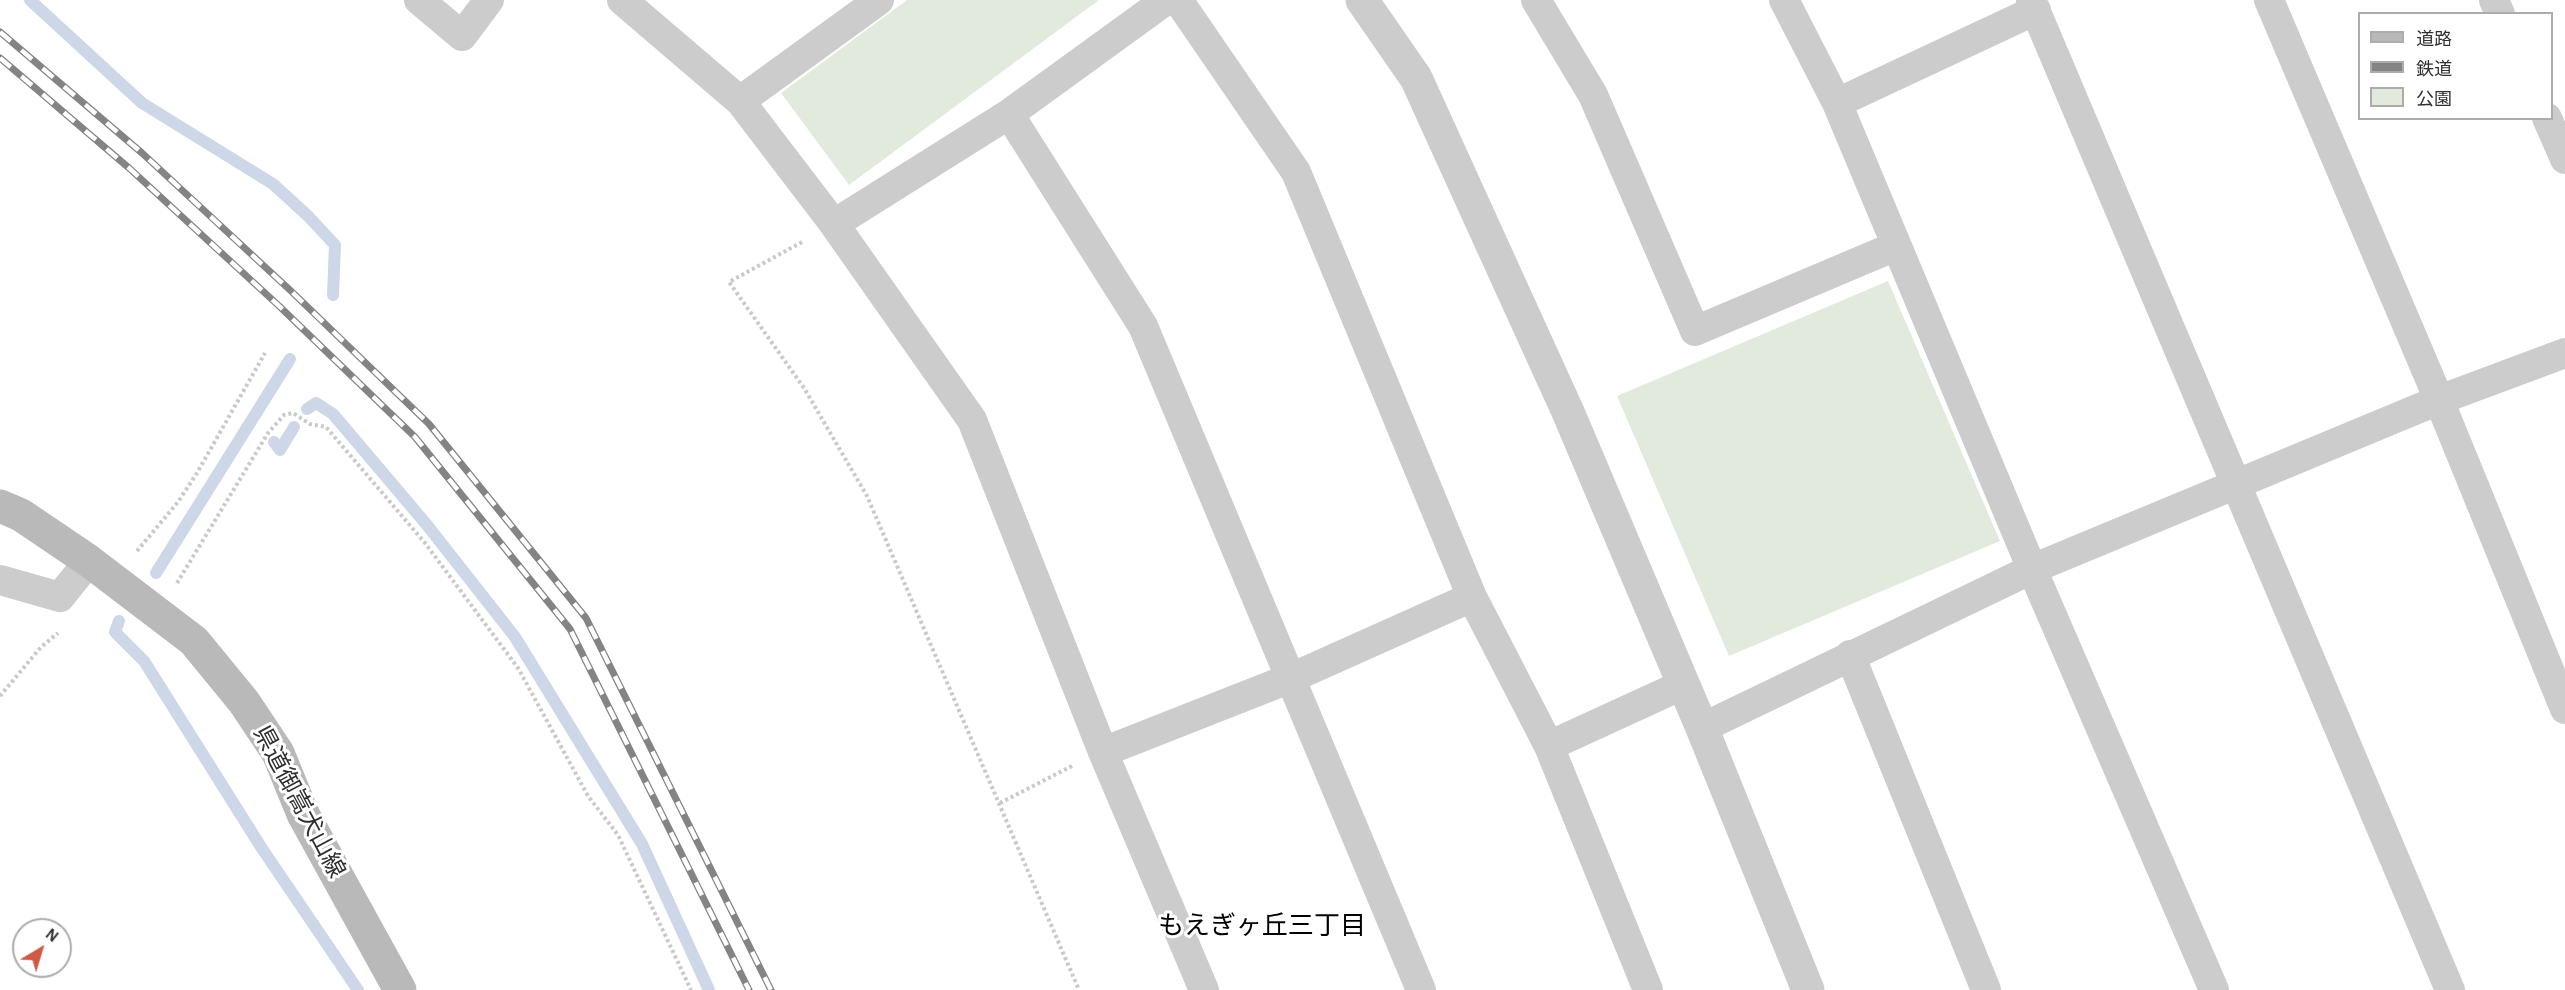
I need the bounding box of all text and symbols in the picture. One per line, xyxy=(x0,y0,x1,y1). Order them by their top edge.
legend xyxy=(2358,12,2553,120)
text: 道路 xyxy=(2416,31,2452,49)
text: 鉄道 xyxy=(2416,61,2452,79)
text: 公園 xyxy=(2416,91,2452,109)
street label: 県道御嵩犬山線 xyxy=(247,721,351,883)
district label: もえぎヶ丘三丁目 xyxy=(1158,910,1366,942)
north arrow xyxy=(12,918,72,978)
text: N xyxy=(43,926,61,945)

